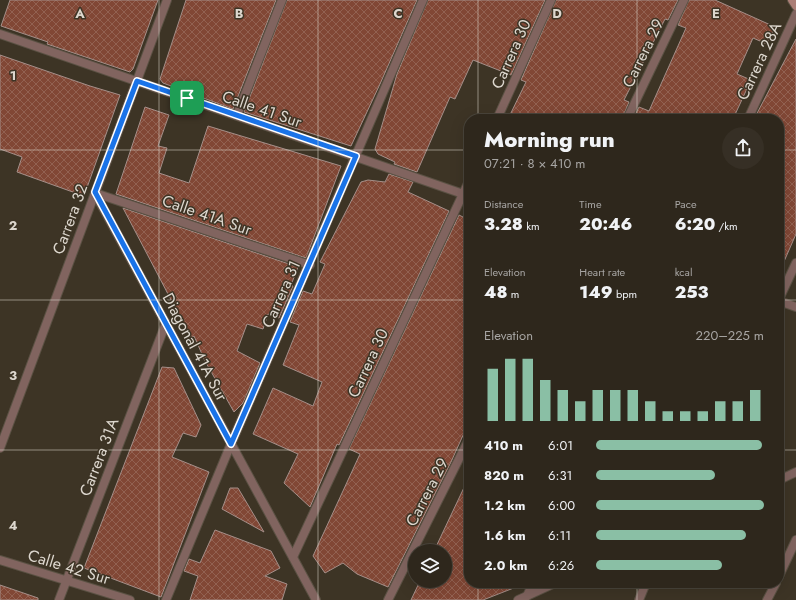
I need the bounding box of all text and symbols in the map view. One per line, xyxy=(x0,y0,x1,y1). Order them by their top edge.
text: A xyxy=(74,4,85,23)
text: B xyxy=(235,4,244,23)
text: C xyxy=(393,4,403,23)
text: D xyxy=(552,4,562,23)
text: E xyxy=(712,4,720,23)
street label: Carrera 29 xyxy=(616,15,670,91)
street label: Carrera 30 xyxy=(485,16,537,92)
street label: Carrera 28A xyxy=(731,18,787,104)
text: 1 xyxy=(10,66,16,85)
pin xyxy=(170,81,204,115)
street label: Calle 41 Sur xyxy=(219,85,305,134)
icon: arrive xyxy=(176,87,198,109)
text: Morning run xyxy=(484,123,615,155)
button: share xyxy=(722,127,764,169)
text: 07:21 · 8 × 410 m xyxy=(484,154,585,173)
street label: Carrera 32 xyxy=(47,181,93,257)
street label: Calle 41A Sur xyxy=(159,189,255,241)
text: Distance xyxy=(484,196,523,212)
text: Time xyxy=(579,196,602,212)
text: Pace xyxy=(675,196,697,212)
text: 3.28 xyxy=(484,212,523,236)
text: 20:46 xyxy=(579,212,632,236)
text: 6:20 xyxy=(675,212,715,236)
text: 2 xyxy=(9,216,17,235)
text: km xyxy=(523,218,540,234)
text: /km xyxy=(715,218,738,234)
street label: Carrera 31 xyxy=(256,257,306,331)
text: Elevation xyxy=(484,264,526,280)
text: Heart rate xyxy=(579,264,625,280)
text: kcal xyxy=(675,264,692,280)
text: 48 xyxy=(484,280,508,304)
text: 149 xyxy=(579,280,613,304)
text: 253 xyxy=(675,280,709,304)
text: m xyxy=(508,286,519,302)
text: bpm xyxy=(613,286,637,302)
street label: Diagonal 41A Sur xyxy=(157,289,233,406)
street label: Carrera 30 xyxy=(342,325,394,401)
text: Elevation xyxy=(484,326,533,345)
text: 220–225 m xyxy=(696,326,764,345)
text: 3 xyxy=(9,366,17,385)
street label: Carrera 31A xyxy=(74,414,125,499)
text: 410 m xyxy=(484,436,523,455)
text: 6:01 xyxy=(548,436,573,455)
street label: Carrera 29 xyxy=(400,454,454,530)
text: 820 m xyxy=(484,466,524,485)
text: 6:31 xyxy=(548,466,572,485)
text: 1.2 km xyxy=(484,496,525,515)
text: 6:00 xyxy=(548,496,575,515)
text: 4 xyxy=(8,516,18,535)
text: 1.6 km xyxy=(484,526,526,545)
text: 6:11 xyxy=(548,526,571,545)
street label: Calle 42 Sur xyxy=(25,544,113,591)
map controls xyxy=(408,544,452,588)
button: layers xyxy=(408,544,452,588)
text: 2.0 km xyxy=(484,556,527,575)
text: 6:26 xyxy=(548,556,574,575)

